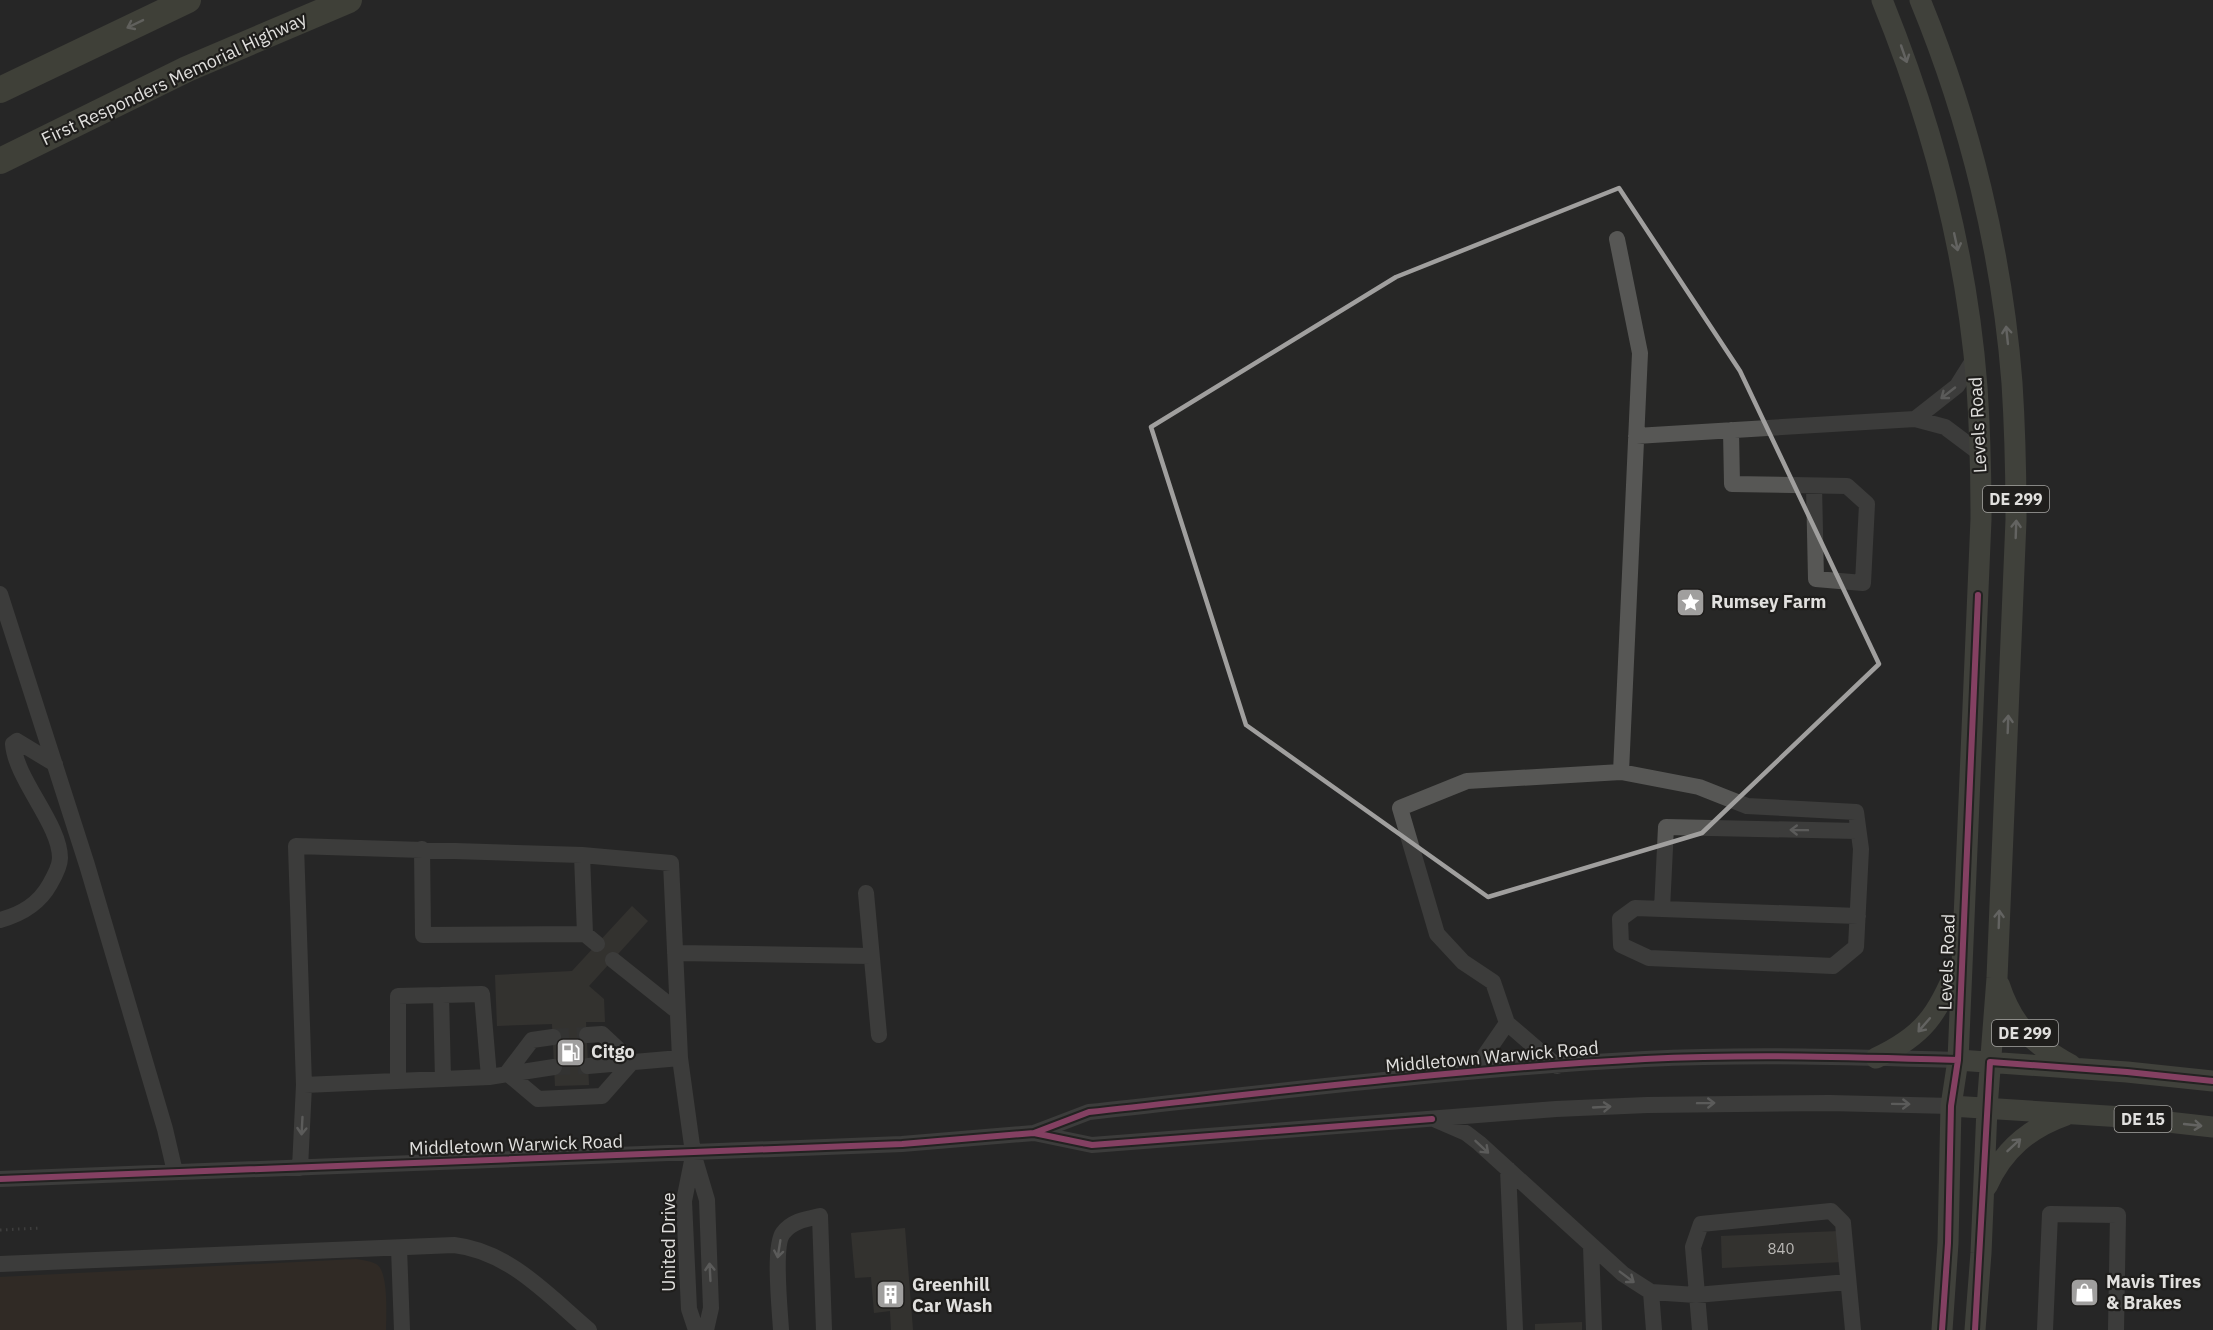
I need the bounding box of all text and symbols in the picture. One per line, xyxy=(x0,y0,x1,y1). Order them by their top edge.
street label: First Responders Memorial Highway xyxy=(37,7,310,150)
one-way arrow xyxy=(127,19,145,31)
one-way arrow xyxy=(1899,44,1910,63)
one-way arrow xyxy=(1950,232,1962,251)
one-way arrow xyxy=(2001,325,2012,345)
street label: Levels Road xyxy=(1963,376,1992,474)
one-way arrow xyxy=(1941,386,1957,399)
road number: DE 299 xyxy=(1983,486,2049,512)
one-way arrow xyxy=(2010,520,2021,540)
place icon: Rumsey Farm xyxy=(1674,586,1706,618)
place label: Rumsey Farm xyxy=(1711,590,1826,613)
one-way arrow xyxy=(2002,715,2013,735)
one-way arrow xyxy=(1789,824,1809,836)
one-way arrow xyxy=(1994,910,2005,930)
street label: Levels Road xyxy=(1933,913,1960,1011)
one-way arrow xyxy=(1917,1018,1931,1033)
road number: DE 299 xyxy=(1992,1020,2058,1046)
fuel station icon: Citgo xyxy=(554,1036,586,1068)
street label: Middletown Warwick Road xyxy=(1384,1036,1600,1077)
place label: Citgo xyxy=(591,1040,635,1063)
one-way arrow xyxy=(1695,1098,1715,1109)
one-way arrow xyxy=(1890,1099,1910,1110)
one-way arrow xyxy=(1591,1101,1611,1112)
road number: DE 15 xyxy=(2114,1106,2172,1132)
one-way arrow xyxy=(297,1116,308,1136)
one-way arrow xyxy=(2183,1119,2203,1130)
street label: Middletown Warwick Road xyxy=(409,1129,623,1160)
one-way arrow xyxy=(2007,1138,2022,1152)
one-way arrow xyxy=(1475,1140,1490,1154)
street label: United Drive xyxy=(657,1192,680,1292)
one-way arrow xyxy=(774,1238,785,1258)
house number: 840 xyxy=(1767,1239,1795,1258)
one-way arrow xyxy=(704,1263,715,1283)
place label: Mavis Tires & Brakes xyxy=(2106,1270,2201,1314)
one-way arrow xyxy=(1619,1271,1635,1283)
place label: Greenhill Car Wash xyxy=(912,1273,993,1317)
shop icon: Mavis Tires & Brakes xyxy=(2069,1276,2101,1308)
building icon: Greenhill Car Wash xyxy=(875,1279,907,1311)

